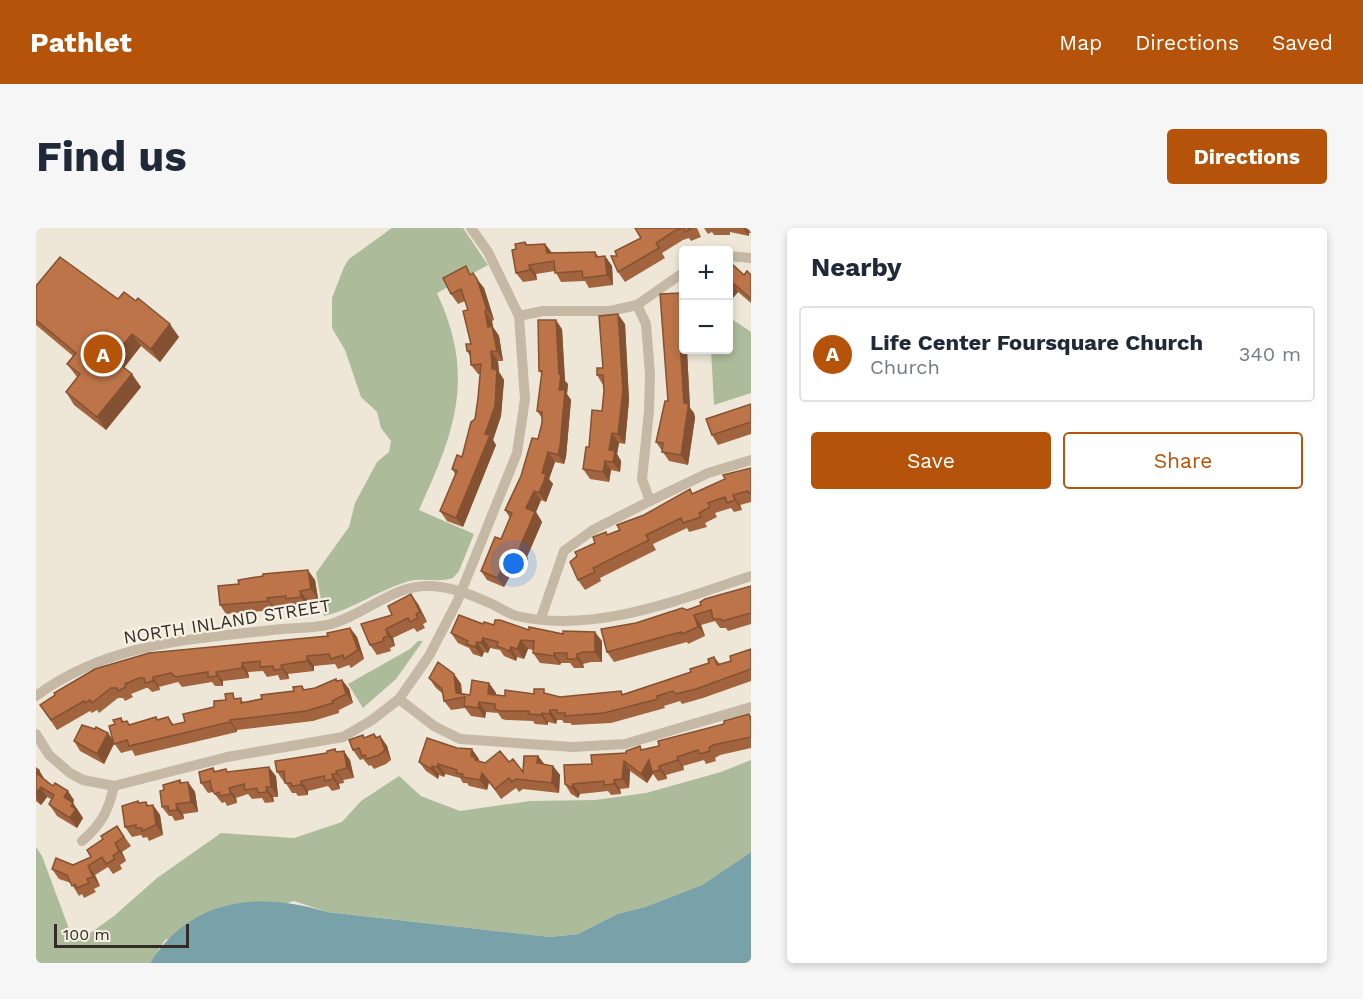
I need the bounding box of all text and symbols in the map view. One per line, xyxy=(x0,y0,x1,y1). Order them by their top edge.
text: Pathlet xyxy=(30,26,132,59)
text: Map xyxy=(1059,30,1102,55)
text: Directions xyxy=(1135,30,1239,55)
text: Saved xyxy=(1272,30,1333,55)
button: Directions xyxy=(1167,129,1327,184)
text: Find us xyxy=(36,132,187,181)
map controls xyxy=(679,246,733,354)
button: + xyxy=(679,246,733,300)
text: Nearby xyxy=(811,252,902,282)
button: − xyxy=(679,300,733,354)
text: Life Center Foursquare Church xyxy=(870,330,1203,355)
pin: A xyxy=(84,332,122,376)
text: A xyxy=(826,342,839,366)
text: 340 m xyxy=(1239,342,1301,366)
text: Church xyxy=(870,355,940,379)
button: Save xyxy=(811,432,1051,489)
button: Share xyxy=(1063,432,1303,489)
your location xyxy=(499,549,528,578)
street label: NORTH INLAND STREET xyxy=(122,594,332,648)
scale bar xyxy=(54,921,189,948)
text: 100 m xyxy=(63,925,110,944)

